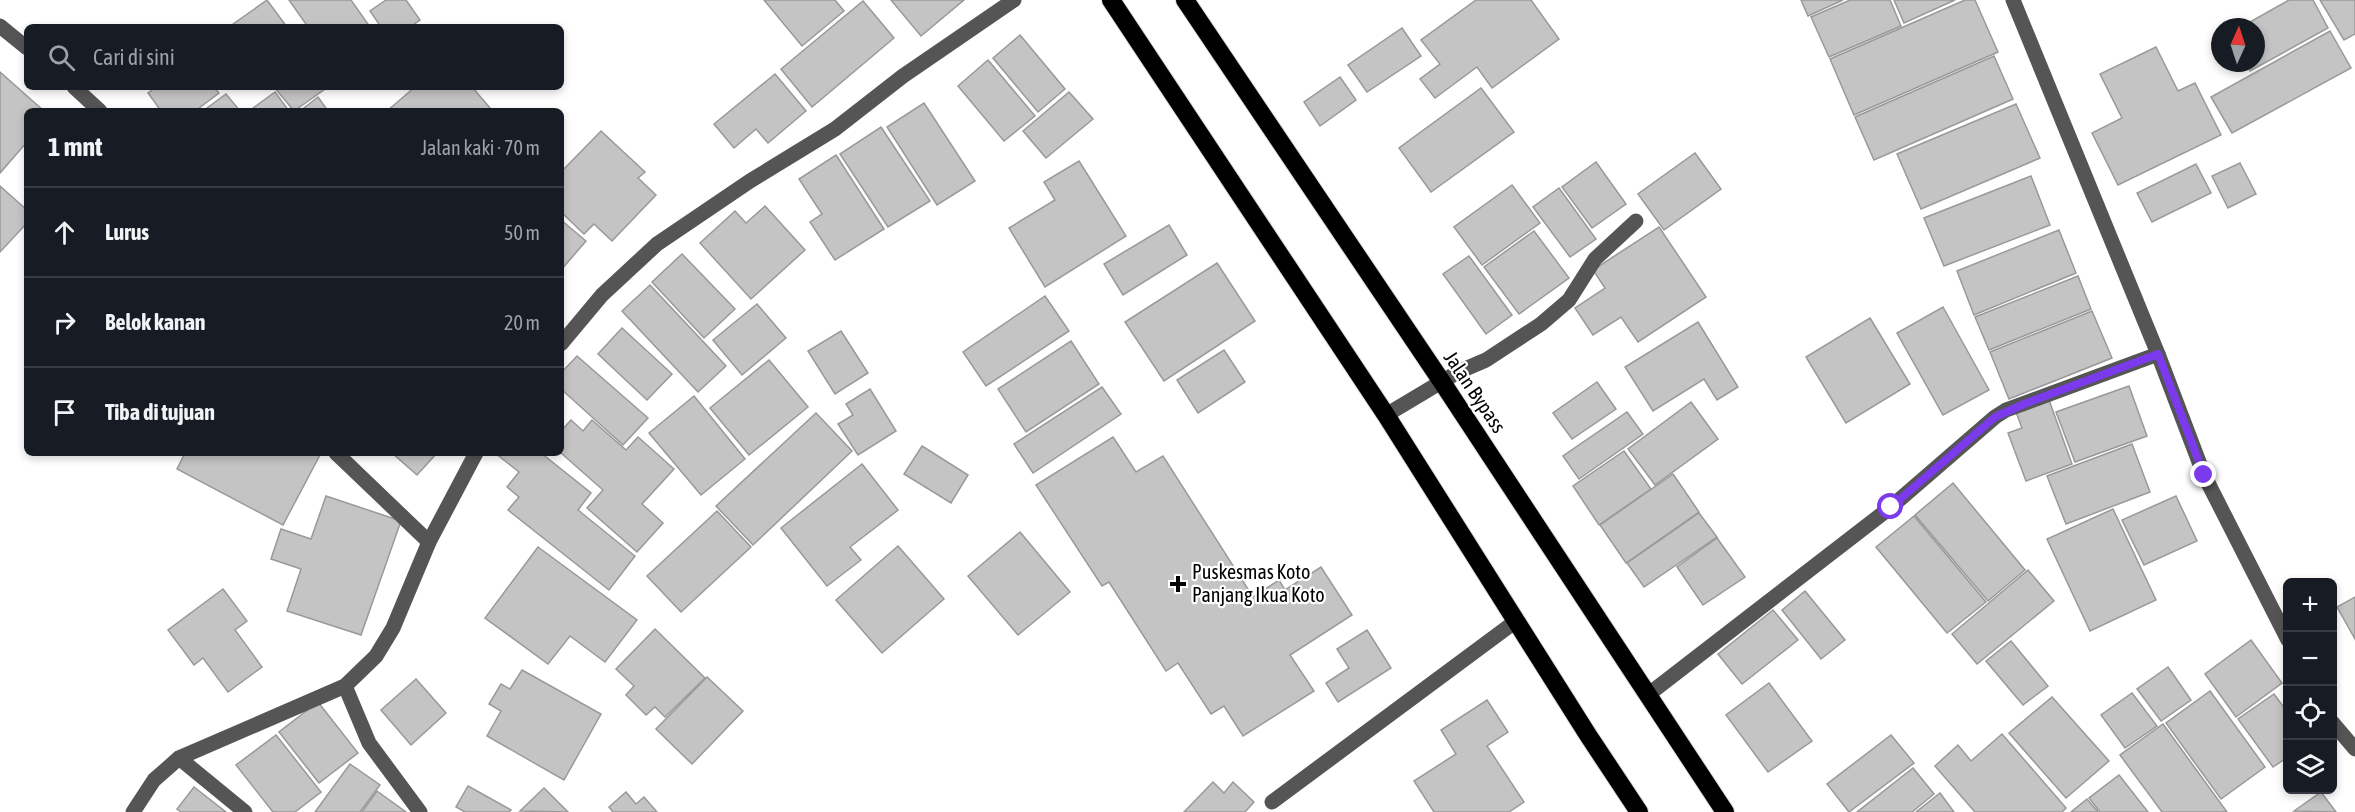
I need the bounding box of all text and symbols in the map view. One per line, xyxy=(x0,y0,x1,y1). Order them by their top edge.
north arrow xyxy=(2211,18,2265,72)
search box xyxy=(24,24,564,90)
icon: search xyxy=(45,41,78,74)
text: Cari di sini xyxy=(93,44,175,70)
text: 1 mnt xyxy=(48,132,103,162)
text: Jalan kaki · 70 m xyxy=(421,136,540,159)
icon: ahead xyxy=(48,216,81,249)
text: Lurus xyxy=(105,219,149,245)
text: 50 m xyxy=(504,221,540,244)
icon: right xyxy=(48,306,81,339)
text: Belok kanan xyxy=(105,309,206,335)
text: 20 m xyxy=(504,311,540,334)
street label: Jalan Bypass xyxy=(1440,347,1511,437)
icon: arrive xyxy=(48,396,81,429)
text: Tiba di tujuan xyxy=(105,399,215,425)
route end xyxy=(2190,461,2216,487)
route start xyxy=(1877,493,1903,519)
place label: Puskesmas Koto Panjang Ikua Koto xyxy=(1192,560,1325,606)
marker: Puskesmas Koto Panjang Ikua Koto xyxy=(1169,575,1187,593)
map controls xyxy=(2283,578,2337,794)
button: + xyxy=(2283,578,2337,632)
button: − xyxy=(2283,632,2337,686)
button: locate xyxy=(2283,686,2337,740)
button: layers xyxy=(2283,740,2337,794)

